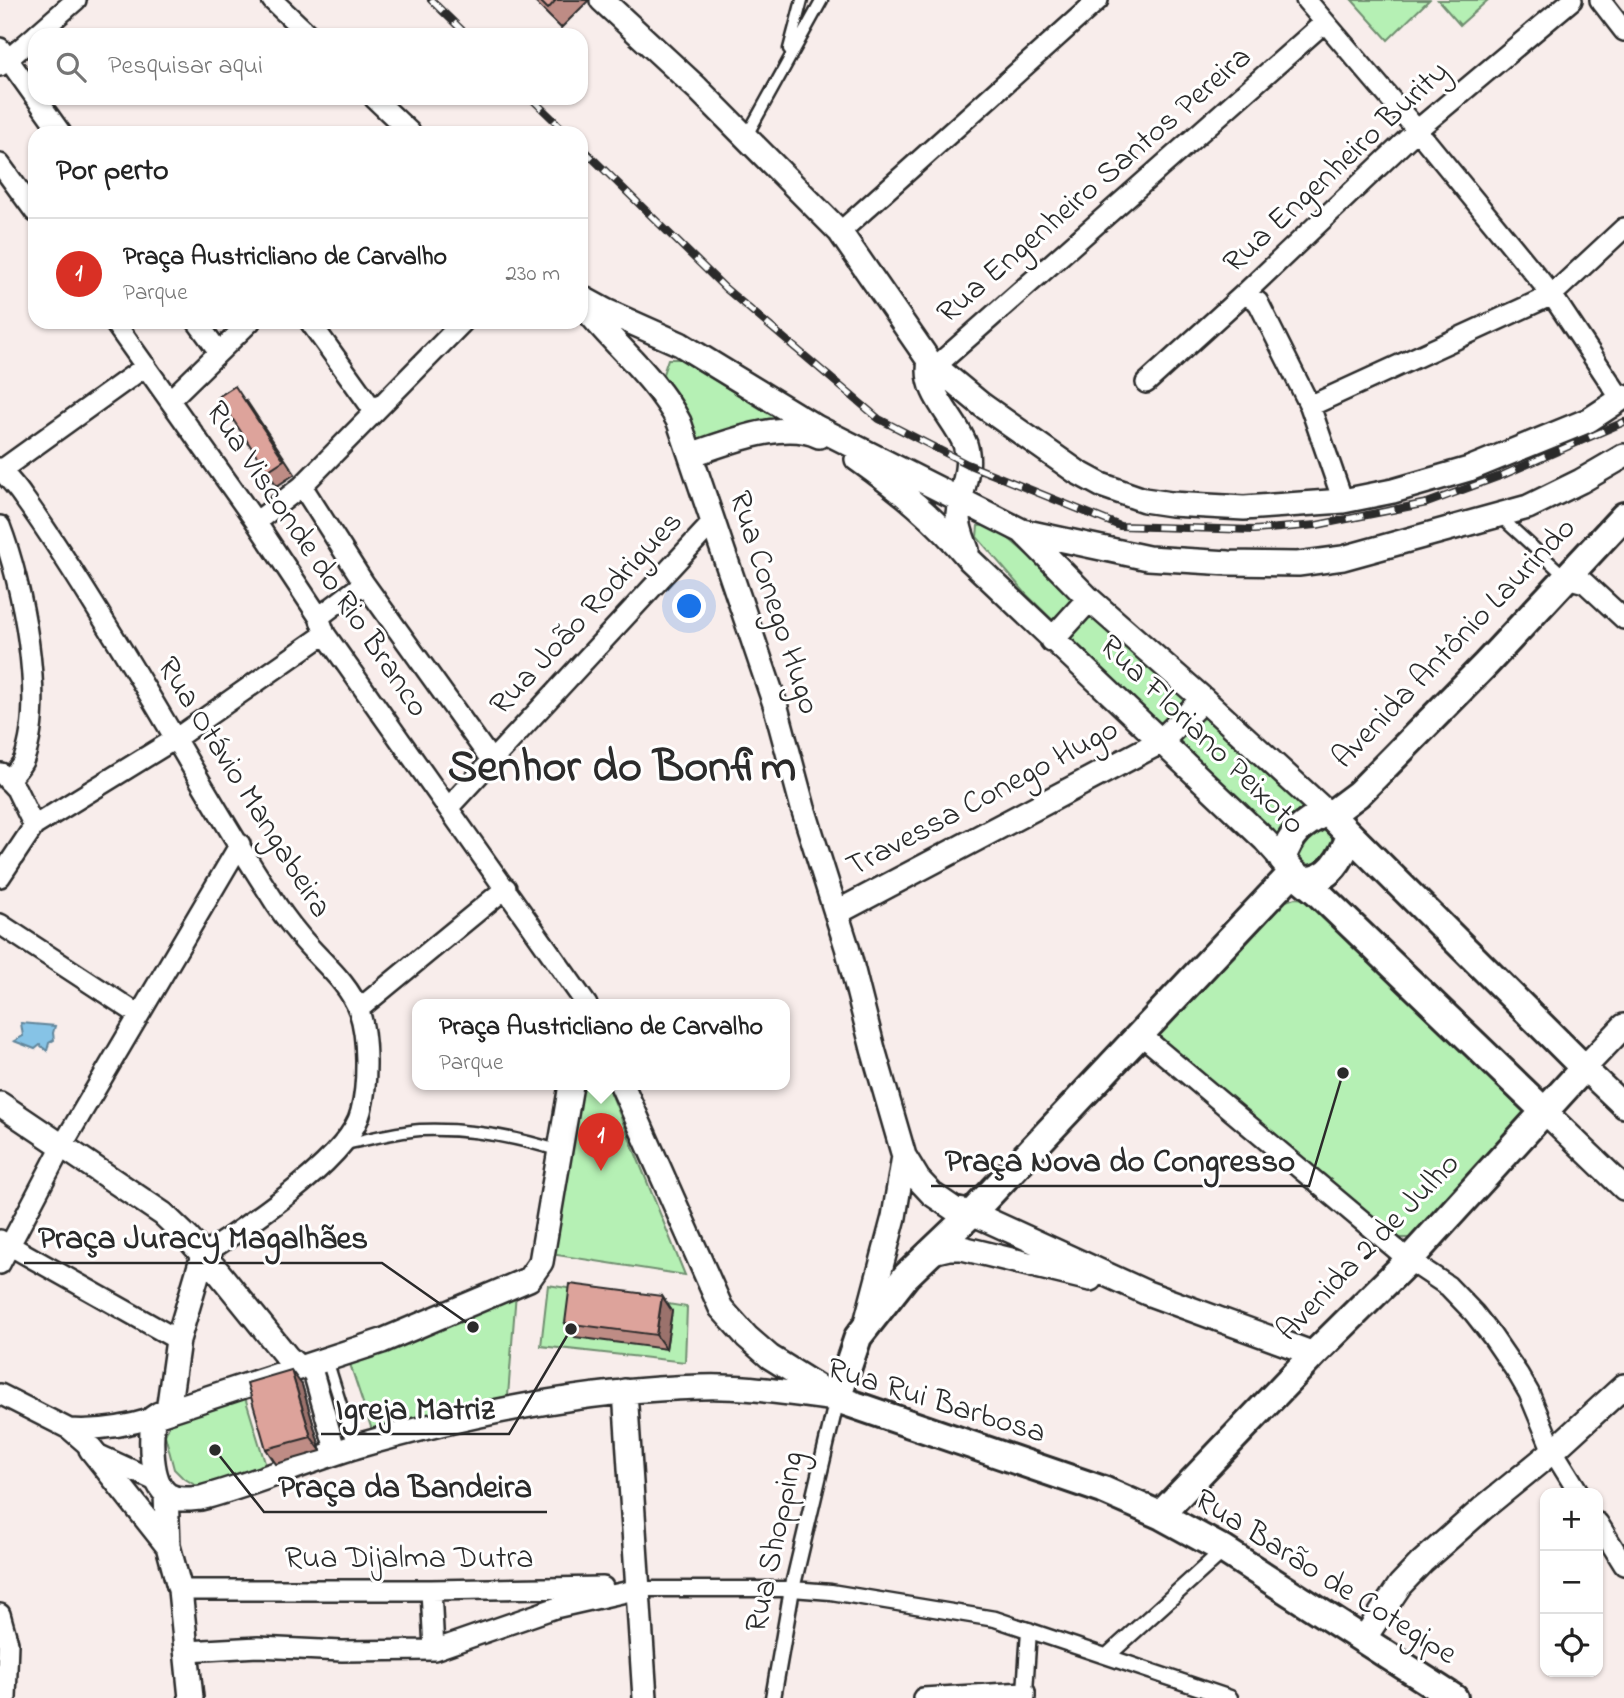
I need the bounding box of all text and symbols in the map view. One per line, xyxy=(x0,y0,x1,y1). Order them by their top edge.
search box xyxy=(28,28,588,105)
street label: Rua Engenheiro Santos Pereira xyxy=(927,36,1263,336)
icon: search xyxy=(52,48,90,86)
text: Pesquisar aqui xyxy=(108,48,263,86)
street label: Rua Engenheiro Burity xyxy=(1213,50,1461,286)
text: Por perto xyxy=(56,150,169,194)
text: Praça Austricliano de Carvalho xyxy=(123,239,447,277)
text: 1 xyxy=(75,258,83,291)
text: 230 m xyxy=(506,258,560,291)
text: Parque xyxy=(123,277,187,310)
street label: Rua Visconde do Rio Branco xyxy=(192,392,440,728)
street label: Rua Conego Hugo xyxy=(715,485,831,721)
street label: Rua João Rodrigues xyxy=(479,501,695,727)
street label: Avenida Antônio Laurindo xyxy=(1322,507,1588,781)
your location xyxy=(672,589,706,623)
street label: Rua Floriano Peixoto xyxy=(1087,625,1315,847)
street label: Rua Otávio Mangabeira xyxy=(144,648,342,928)
street label: Travessa Conego Hugo xyxy=(839,707,1127,891)
district label: Senhor do Bonfim xyxy=(448,735,796,802)
popup xyxy=(412,999,790,1090)
text: Praça Austricliano de Carvalho xyxy=(439,1009,763,1047)
text: Parque xyxy=(439,1047,503,1080)
pin: 1 xyxy=(578,1113,624,1171)
callout: Praça Nova do Congresso xyxy=(931,1132,1309,1186)
text: Praça Nova do Congresso xyxy=(945,1139,1295,1188)
street label: Avenida 2 de Julho xyxy=(1266,1143,1472,1353)
callout: Praça Juracy Magalhães xyxy=(24,1209,382,1263)
text: Praça Juracy Magalhães xyxy=(38,1216,368,1265)
street label: Rua Rui Barbosa xyxy=(821,1346,1051,1458)
callout: Igreja Matriz xyxy=(321,1380,509,1434)
text: Igreja Matriz xyxy=(335,1387,496,1436)
street label: Rua Shopping xyxy=(734,1447,818,1637)
callout: Praça da Bandeira xyxy=(264,1458,547,1512)
text: Praça da Bandeira xyxy=(278,1465,532,1513)
street label: Rua Barão de Cotegipe xyxy=(1184,1478,1466,1678)
map controls xyxy=(1540,1488,1603,1677)
button: + xyxy=(1540,1488,1603,1551)
street label: Rua Dijalma Dutra xyxy=(284,1536,534,1583)
button: − xyxy=(1540,1551,1603,1614)
button: locate xyxy=(1540,1614,1603,1677)

